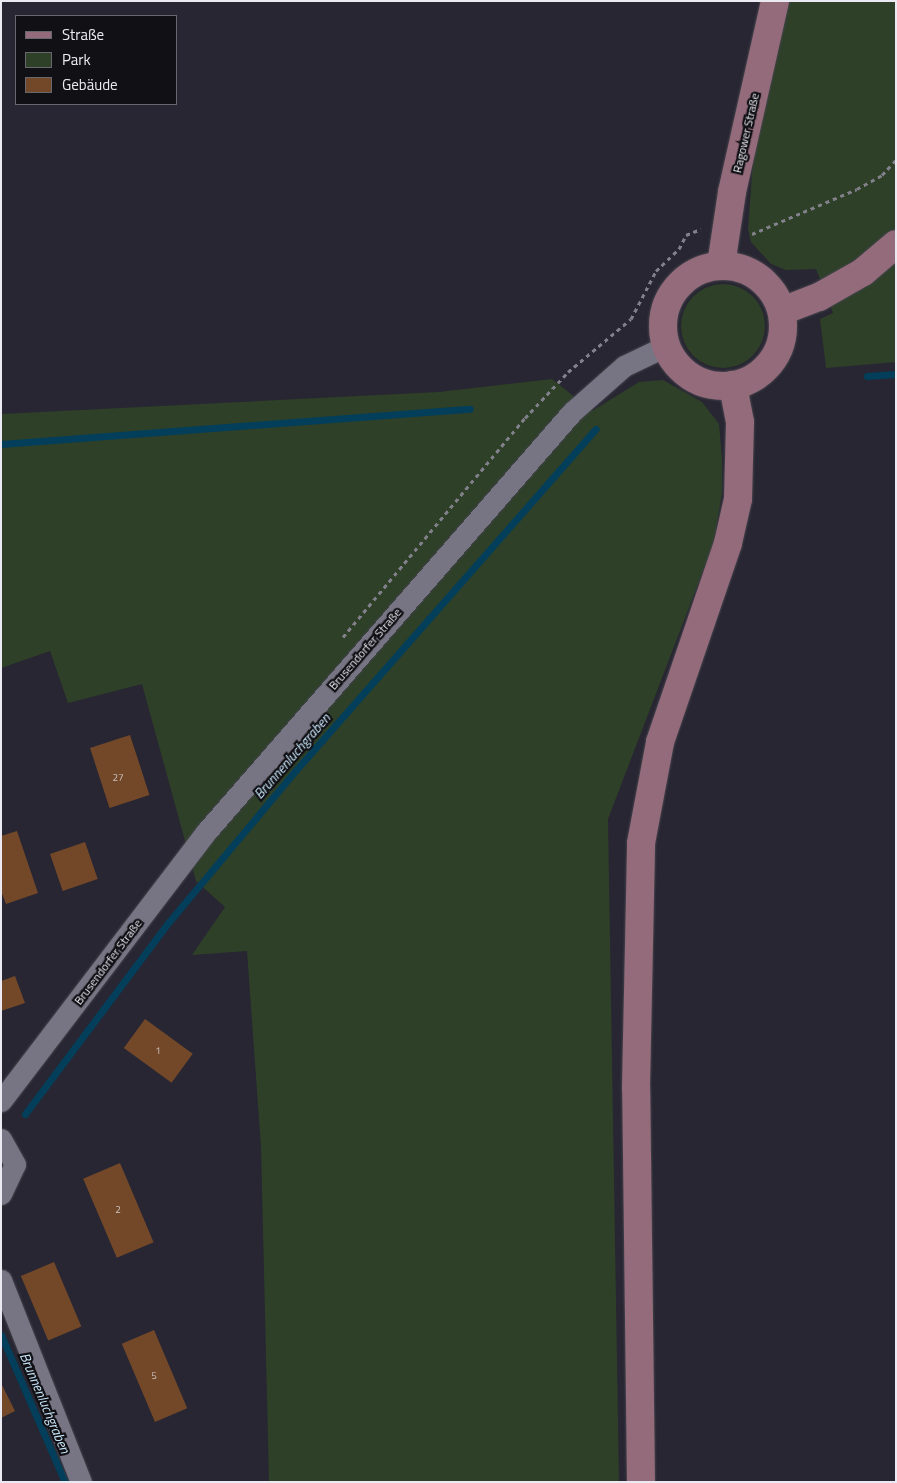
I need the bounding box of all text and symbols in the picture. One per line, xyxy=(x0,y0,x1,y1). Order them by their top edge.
legend xyxy=(15,15,178,105)
text: Straße xyxy=(62,23,104,46)
text: Park xyxy=(62,48,91,71)
text: Gebäude xyxy=(62,73,118,96)
street label: Ragower Straße xyxy=(730,92,762,174)
street label: Brusendorfer Straße xyxy=(326,605,404,693)
water label: Brunnenluchgraben xyxy=(250,710,334,802)
house number: 27 xyxy=(112,772,124,784)
street label: Brusendorfer Straße xyxy=(71,916,145,1008)
house number: 1 xyxy=(155,1045,161,1057)
house number: 2 xyxy=(115,1204,121,1216)
water label: Brunnenluchgraben xyxy=(16,1350,74,1456)
house number: 5 xyxy=(151,1370,157,1382)

